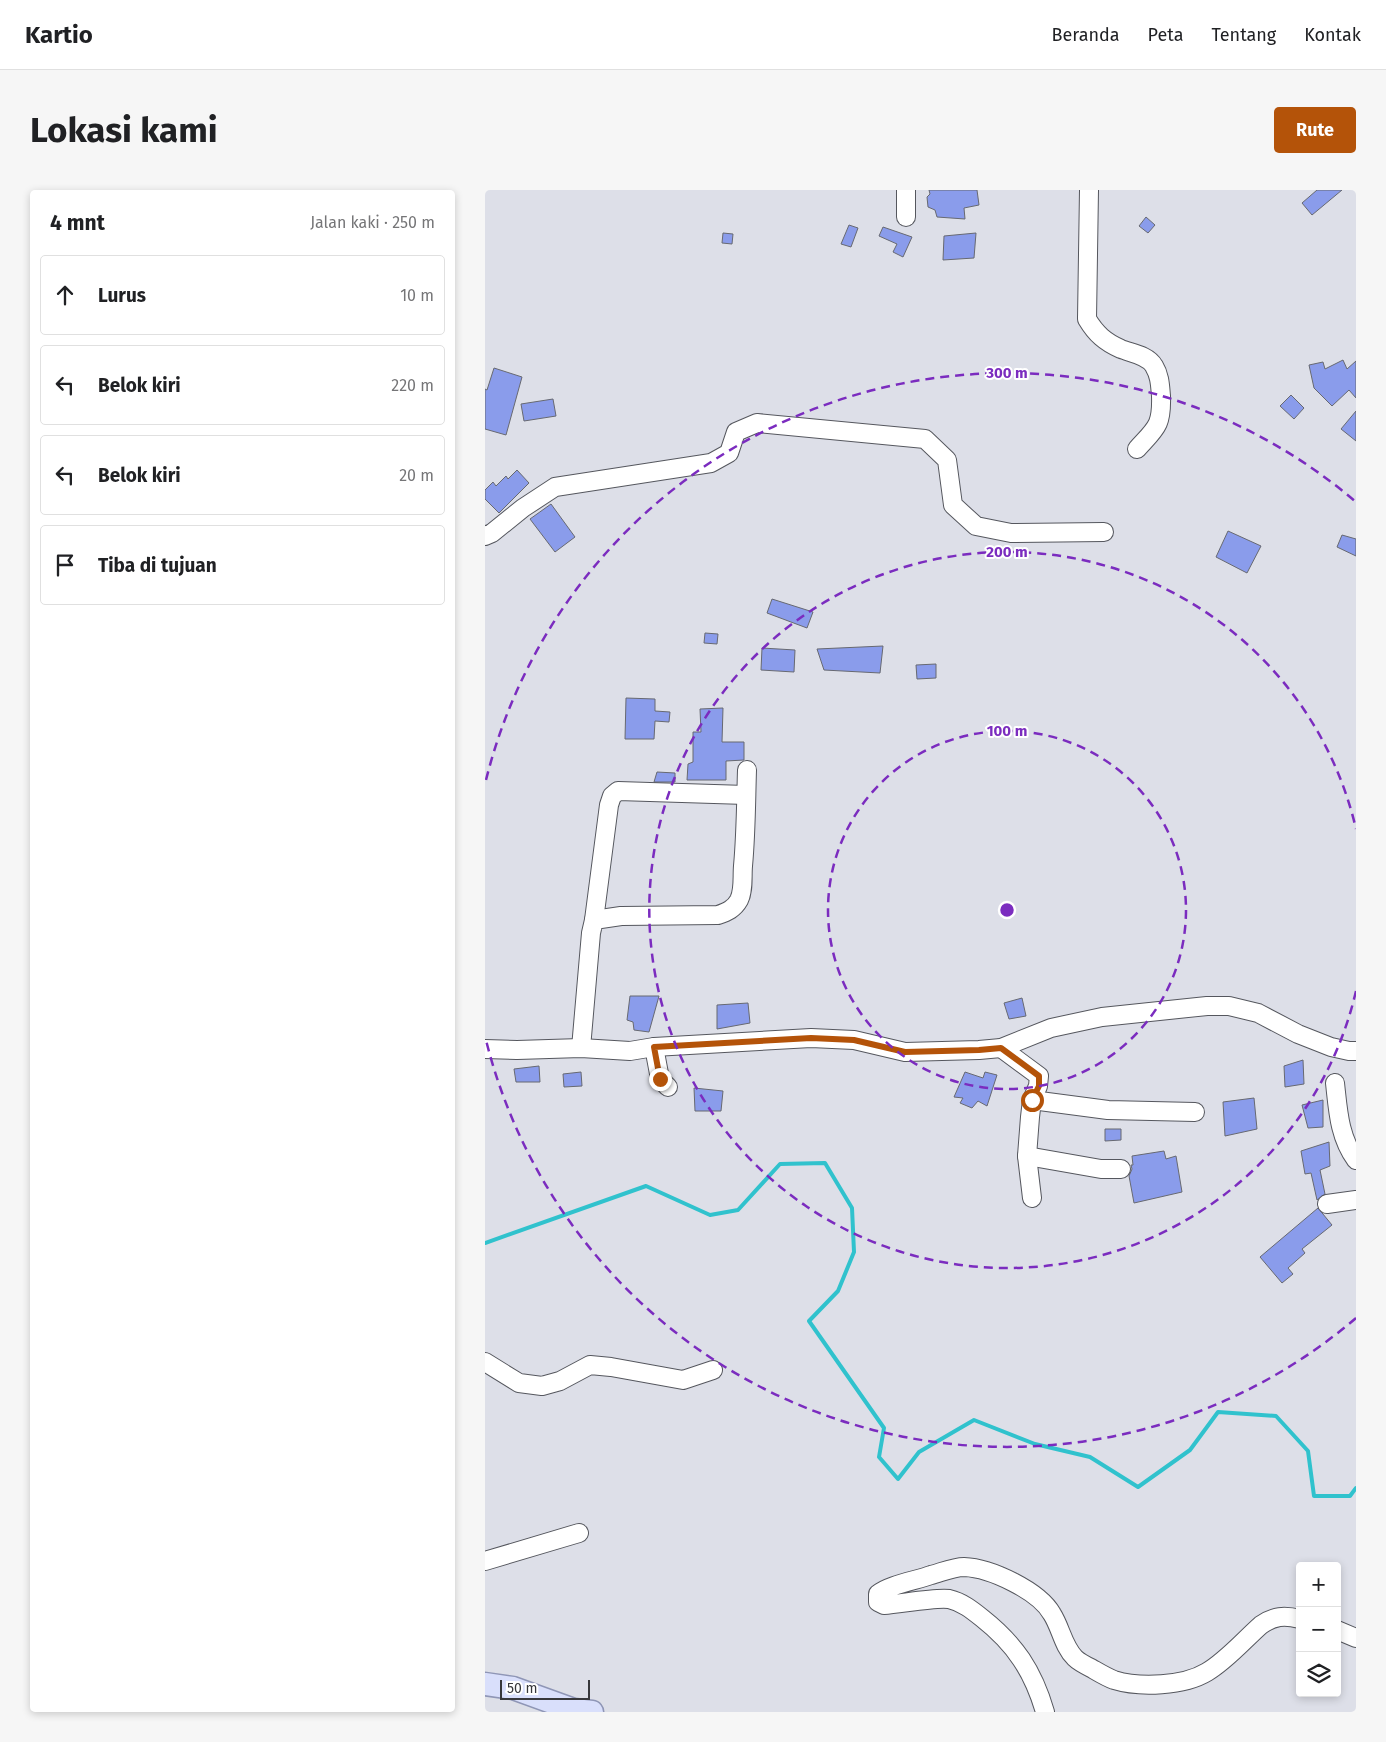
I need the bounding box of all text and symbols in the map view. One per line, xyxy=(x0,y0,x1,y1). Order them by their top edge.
text: Kartio xyxy=(25,21,93,49)
text: Beranda xyxy=(1052,24,1120,46)
text: Peta xyxy=(1148,24,1183,46)
text: Tentang xyxy=(1211,24,1276,46)
text: Kontak xyxy=(1304,24,1361,46)
button: Rute xyxy=(1274,107,1356,153)
text: Lokasi kami xyxy=(30,109,218,151)
text: 4 mnt xyxy=(50,210,105,236)
text: Jalan kaki · 250 m xyxy=(310,213,435,232)
icon: ahead xyxy=(51,281,79,309)
text: Lurus xyxy=(98,284,146,307)
text: 10 m xyxy=(400,286,434,305)
text: 300 m xyxy=(985,364,1028,382)
icon: left xyxy=(51,371,79,399)
text: Belok kiri xyxy=(98,374,181,397)
text: 220 m xyxy=(391,376,434,395)
icon: left xyxy=(51,461,79,489)
text: Belok kiri xyxy=(98,464,181,487)
text: 20 m xyxy=(399,466,434,485)
text: 200 m xyxy=(986,543,1028,561)
icon: arrive xyxy=(51,551,79,579)
text: Tiba di tujuan xyxy=(98,554,217,577)
text: 100 m xyxy=(987,722,1027,740)
centre of rings xyxy=(998,901,1016,919)
route end xyxy=(649,1068,672,1091)
route start xyxy=(1021,1089,1044,1112)
map controls xyxy=(1296,1562,1341,1697)
button: + xyxy=(1296,1562,1341,1607)
button: − xyxy=(1296,1607,1341,1652)
button: layers xyxy=(1296,1652,1341,1697)
scale bar xyxy=(500,1677,590,1700)
text: 50 m xyxy=(507,1680,538,1697)

